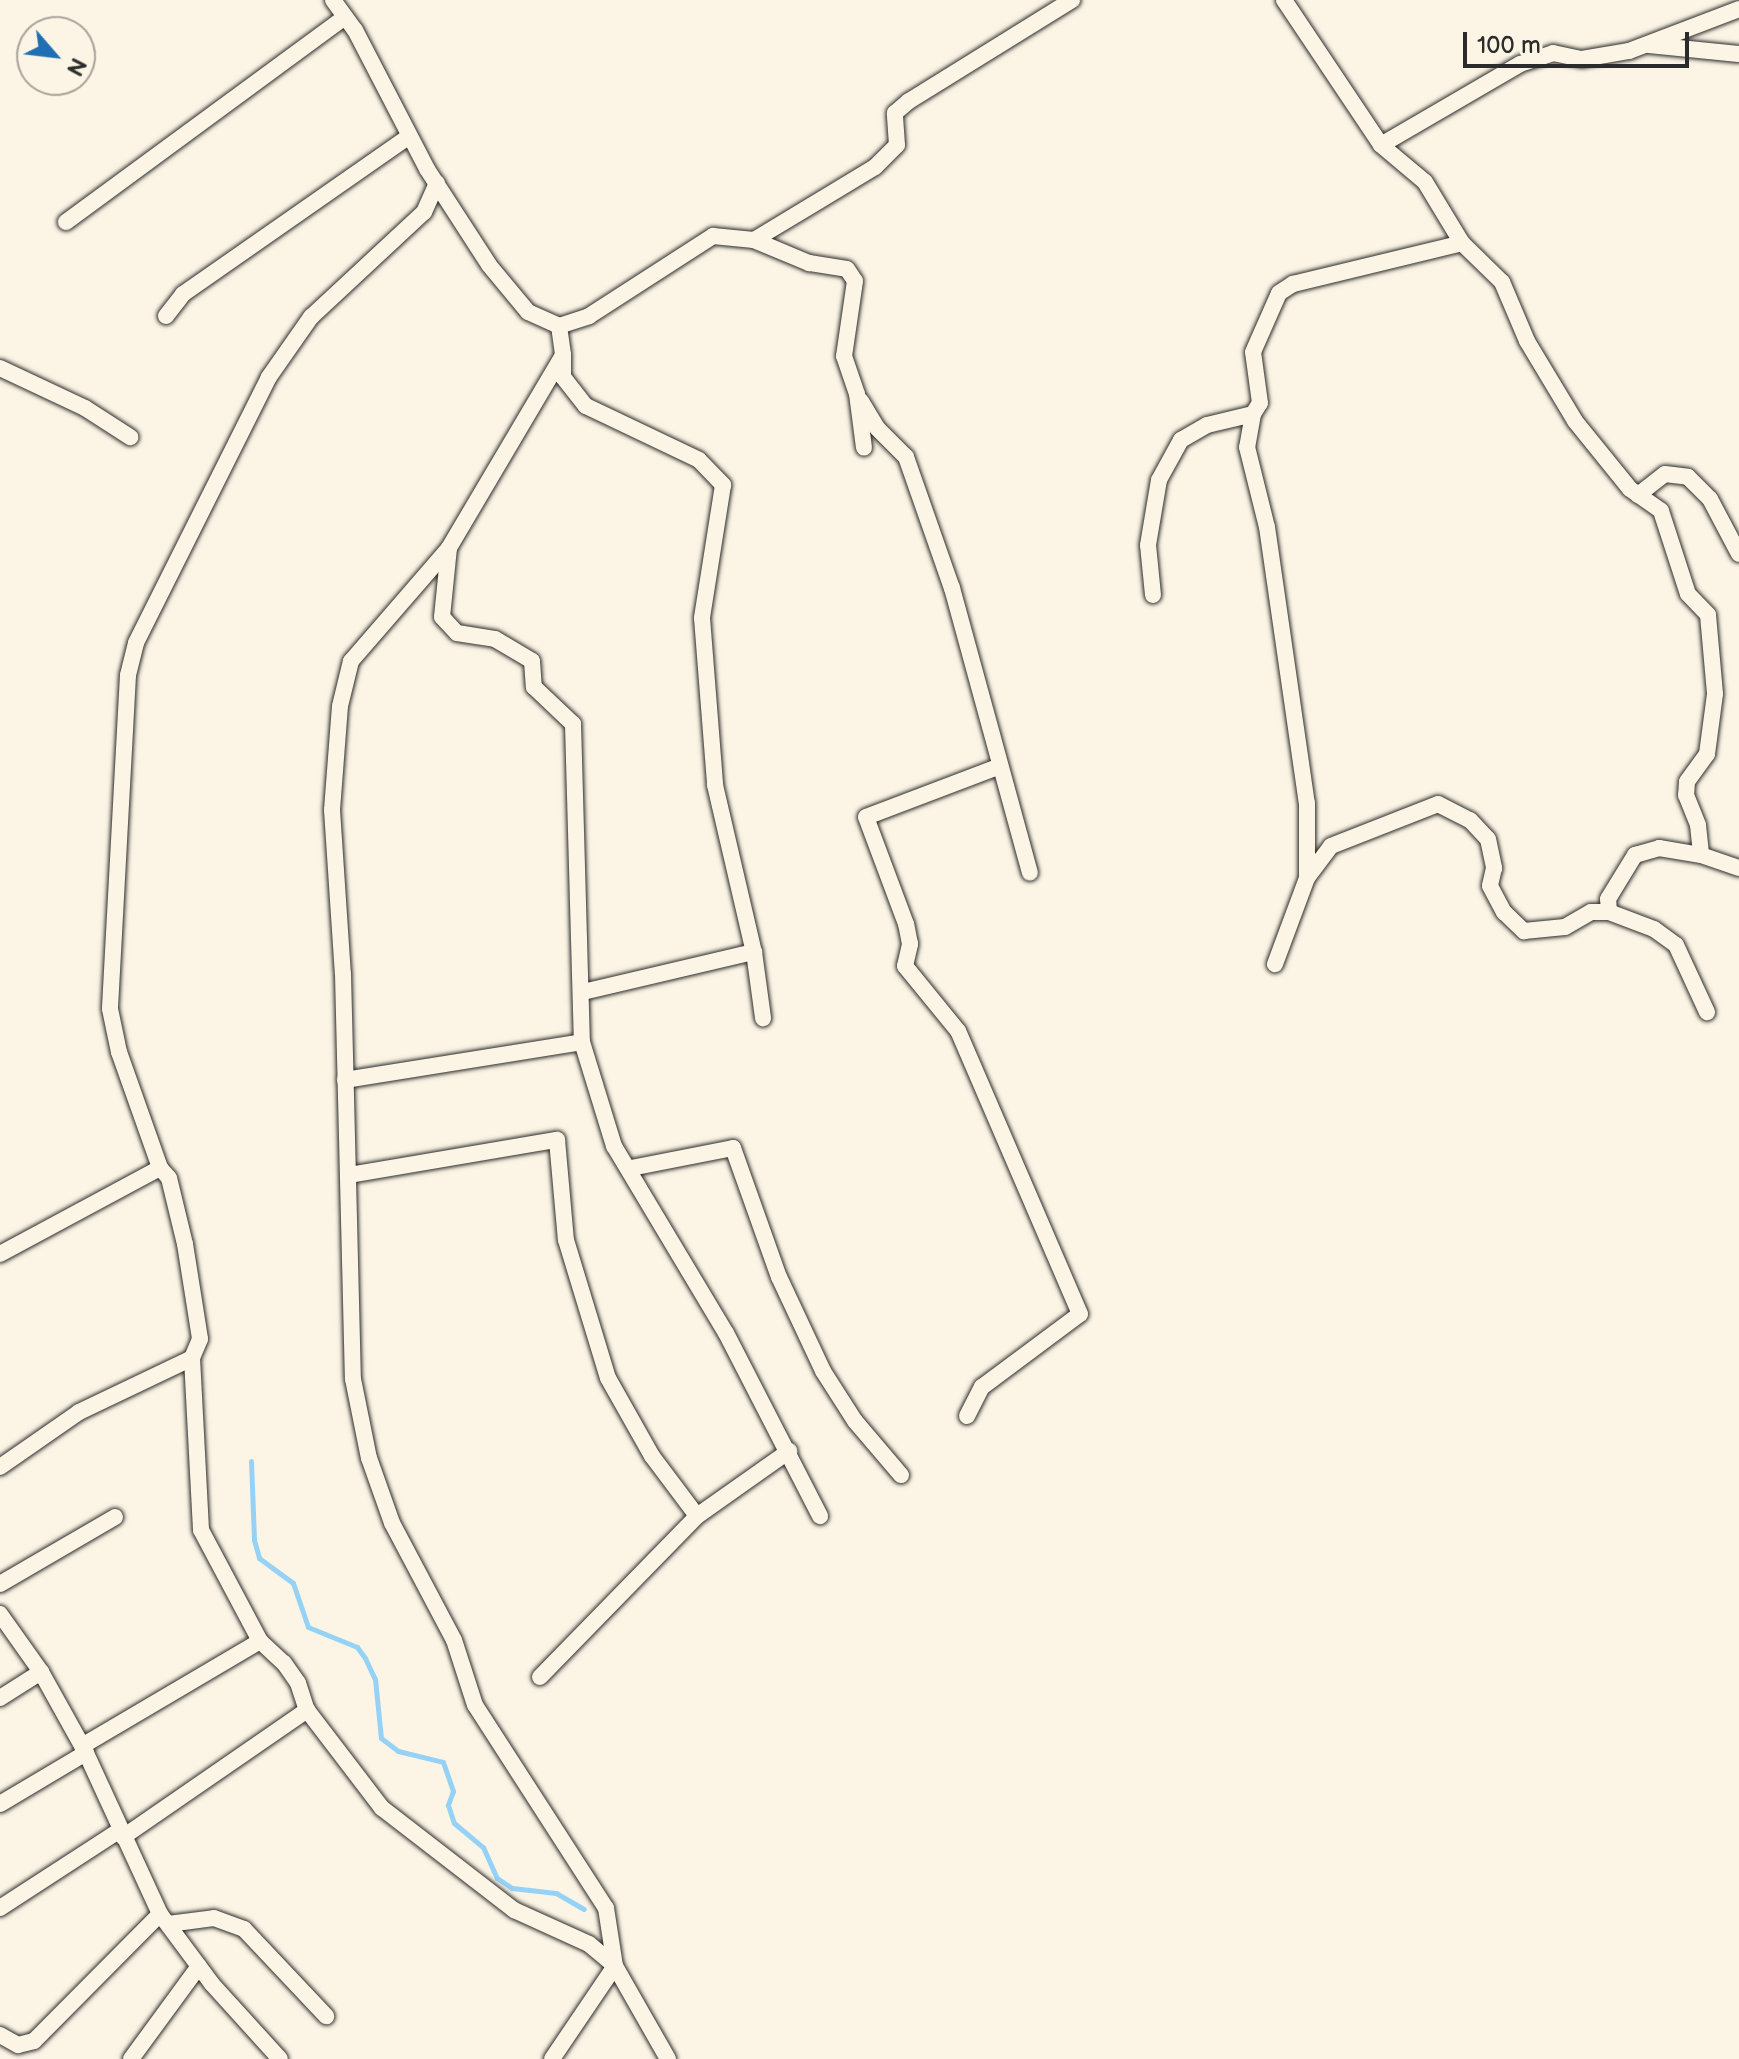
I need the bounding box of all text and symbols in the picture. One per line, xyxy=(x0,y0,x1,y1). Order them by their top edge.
north arrow xyxy=(16,16,96,96)
scale bar xyxy=(1467,16,1693,66)
text: 100 m xyxy=(1477,31,1541,60)
text: N xyxy=(60,53,92,80)

